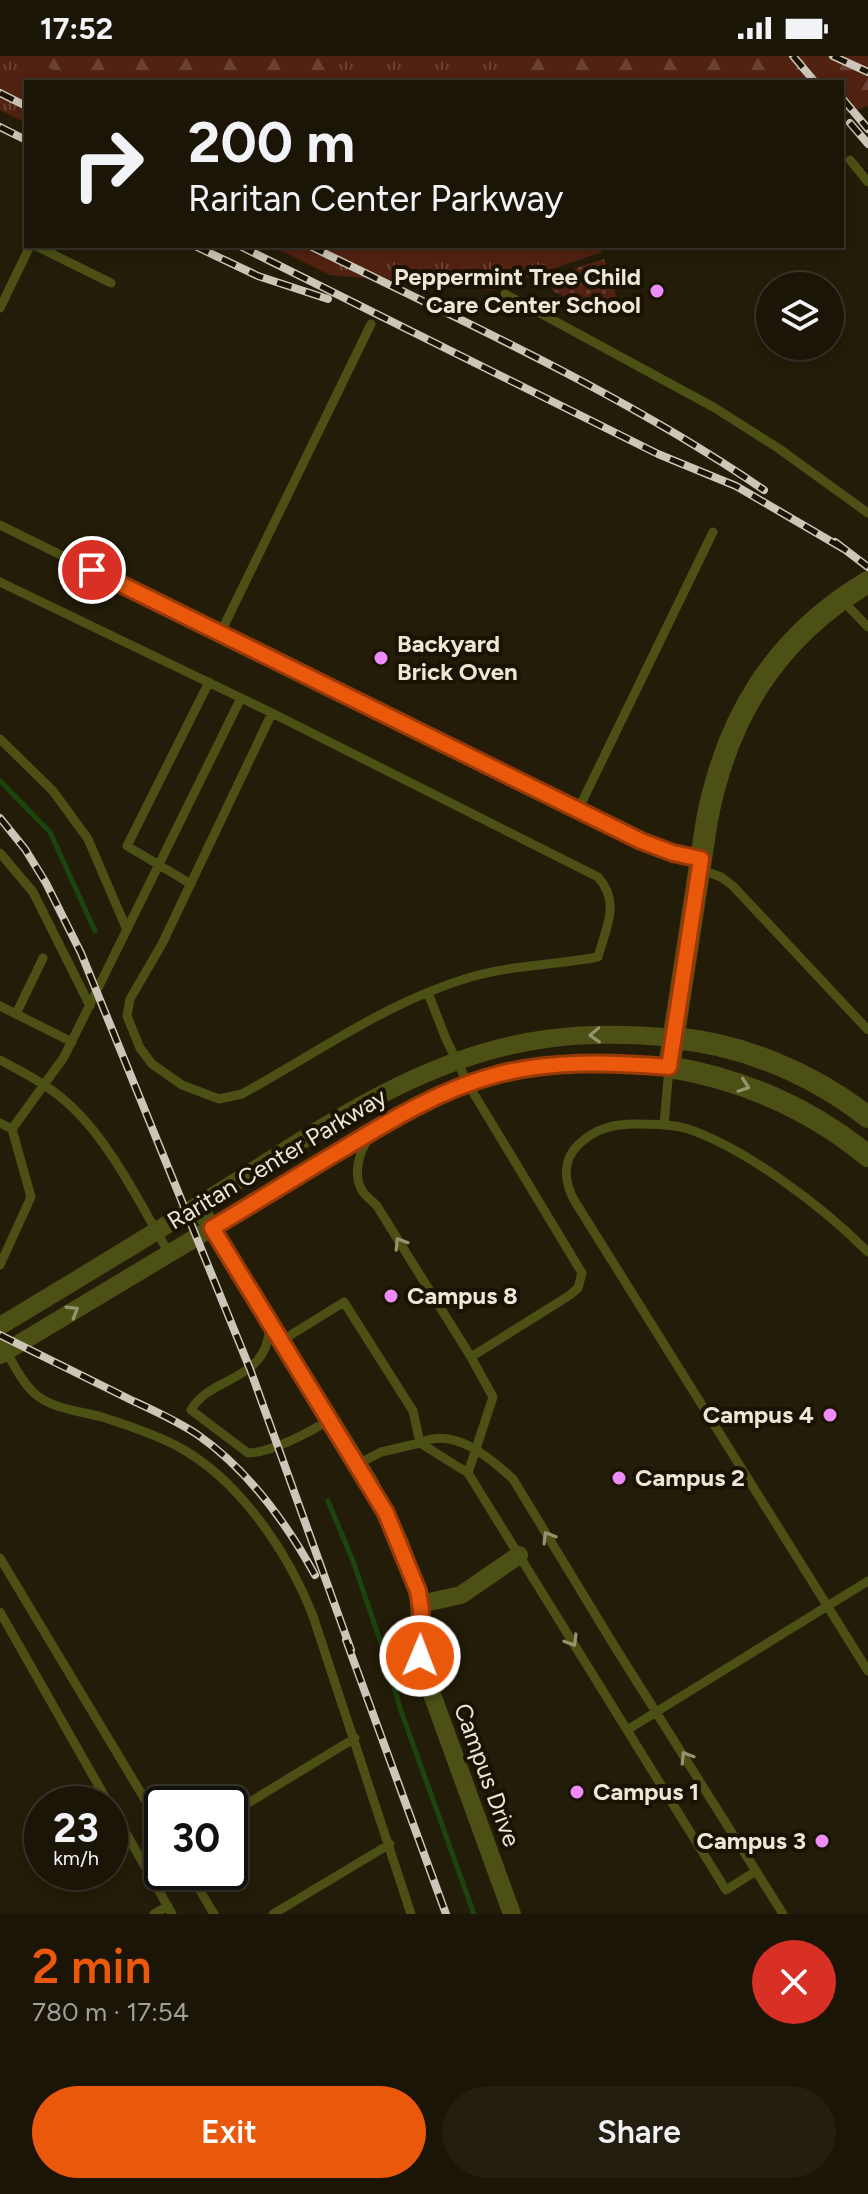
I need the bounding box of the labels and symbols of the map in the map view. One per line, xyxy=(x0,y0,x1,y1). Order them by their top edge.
place label: Peppermint Tree Child Care Center School xyxy=(394,262,641,319)
marker: Peppermint Tree Child Care Center School xyxy=(648,282,666,300)
pin xyxy=(58,536,126,604)
place label: Backyard Brick Oven xyxy=(397,629,518,686)
marker: Backyard Brick Oven xyxy=(372,649,390,667)
one-way arrow xyxy=(588,1027,601,1044)
one-way arrow xyxy=(737,1077,751,1093)
street label: Raritan Center Parkway xyxy=(162,1081,392,1235)
one-way arrow xyxy=(394,1237,410,1252)
place label: Campus 8 xyxy=(407,1281,518,1310)
marker: Campus 8 xyxy=(382,1287,400,1305)
one-way arrow xyxy=(64,1305,79,1321)
place label: Campus 4 xyxy=(703,1400,814,1429)
marker: Campus 4 xyxy=(821,1406,839,1424)
place label: Campus 2 xyxy=(635,1463,745,1492)
marker: Campus 2 xyxy=(610,1469,628,1487)
one-way arrow xyxy=(542,1531,558,1546)
position arrow xyxy=(378,1614,462,1698)
one-way arrow xyxy=(562,1633,577,1647)
street label: Campus Drive xyxy=(448,1699,527,1850)
one-way arrow xyxy=(680,1751,695,1766)
place label: Campus 1 xyxy=(593,1777,699,1806)
marker: Campus 1 xyxy=(568,1783,586,1801)
speed limit sign: 30 xyxy=(144,1786,248,1890)
place label: Campus 3 xyxy=(697,1826,806,1855)
marker: Campus 3 xyxy=(813,1832,831,1850)

